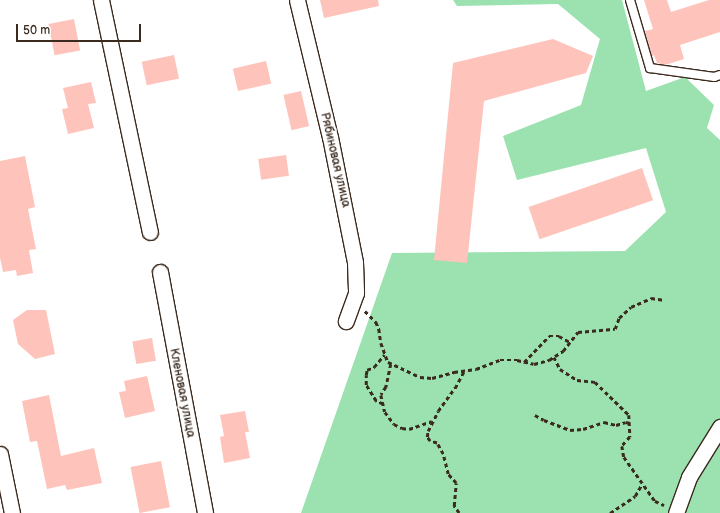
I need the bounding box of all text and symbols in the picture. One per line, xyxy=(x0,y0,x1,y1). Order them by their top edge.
scale bar xyxy=(18,16,143,42)
text: 50 m xyxy=(23,23,50,38)
street label: Рябиновая улица xyxy=(317,111,353,209)
street label: Кленовая улица xyxy=(166,347,198,439)

